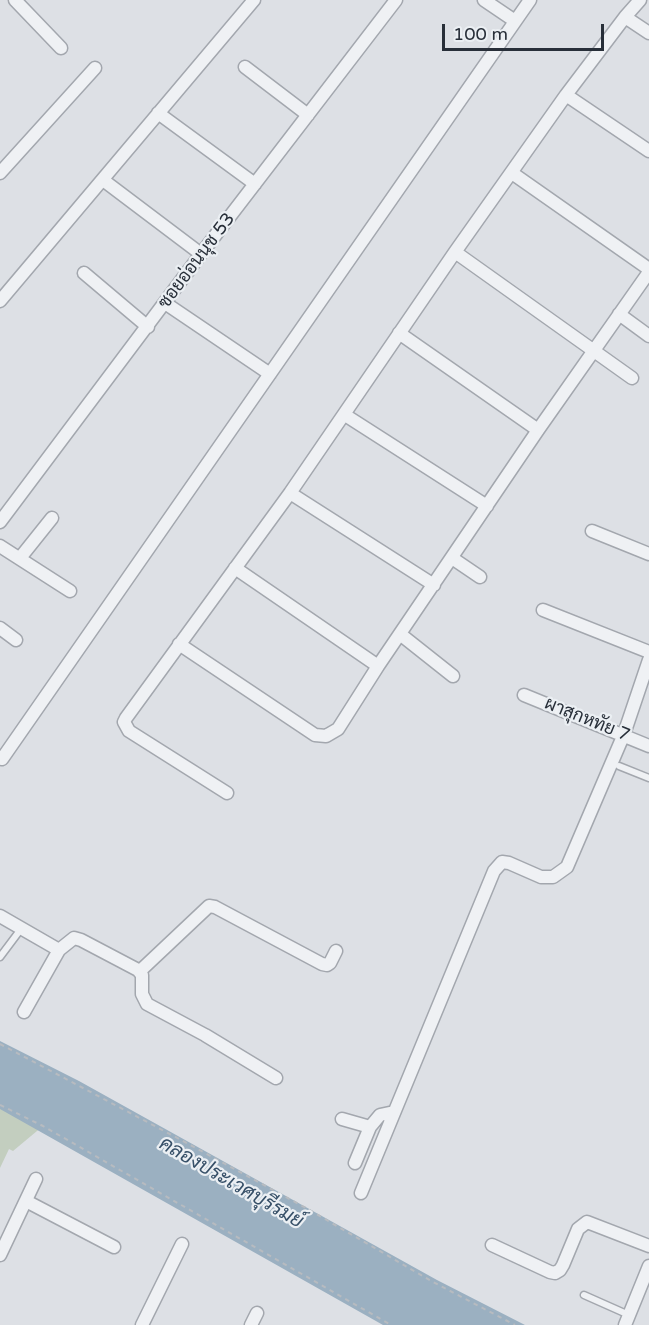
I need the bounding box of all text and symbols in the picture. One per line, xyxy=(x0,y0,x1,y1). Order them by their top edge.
scale bar xyxy=(445,12,607,50)
text: 100 m xyxy=(453,23,508,45)
street label: ซอยอ่อนนุช 53 xyxy=(154,209,240,313)
street label: ผาสุกหทัย 7 xyxy=(541,693,633,747)
water label: คลองประเวศบุรีรมย์ xyxy=(155,1132,307,1234)

